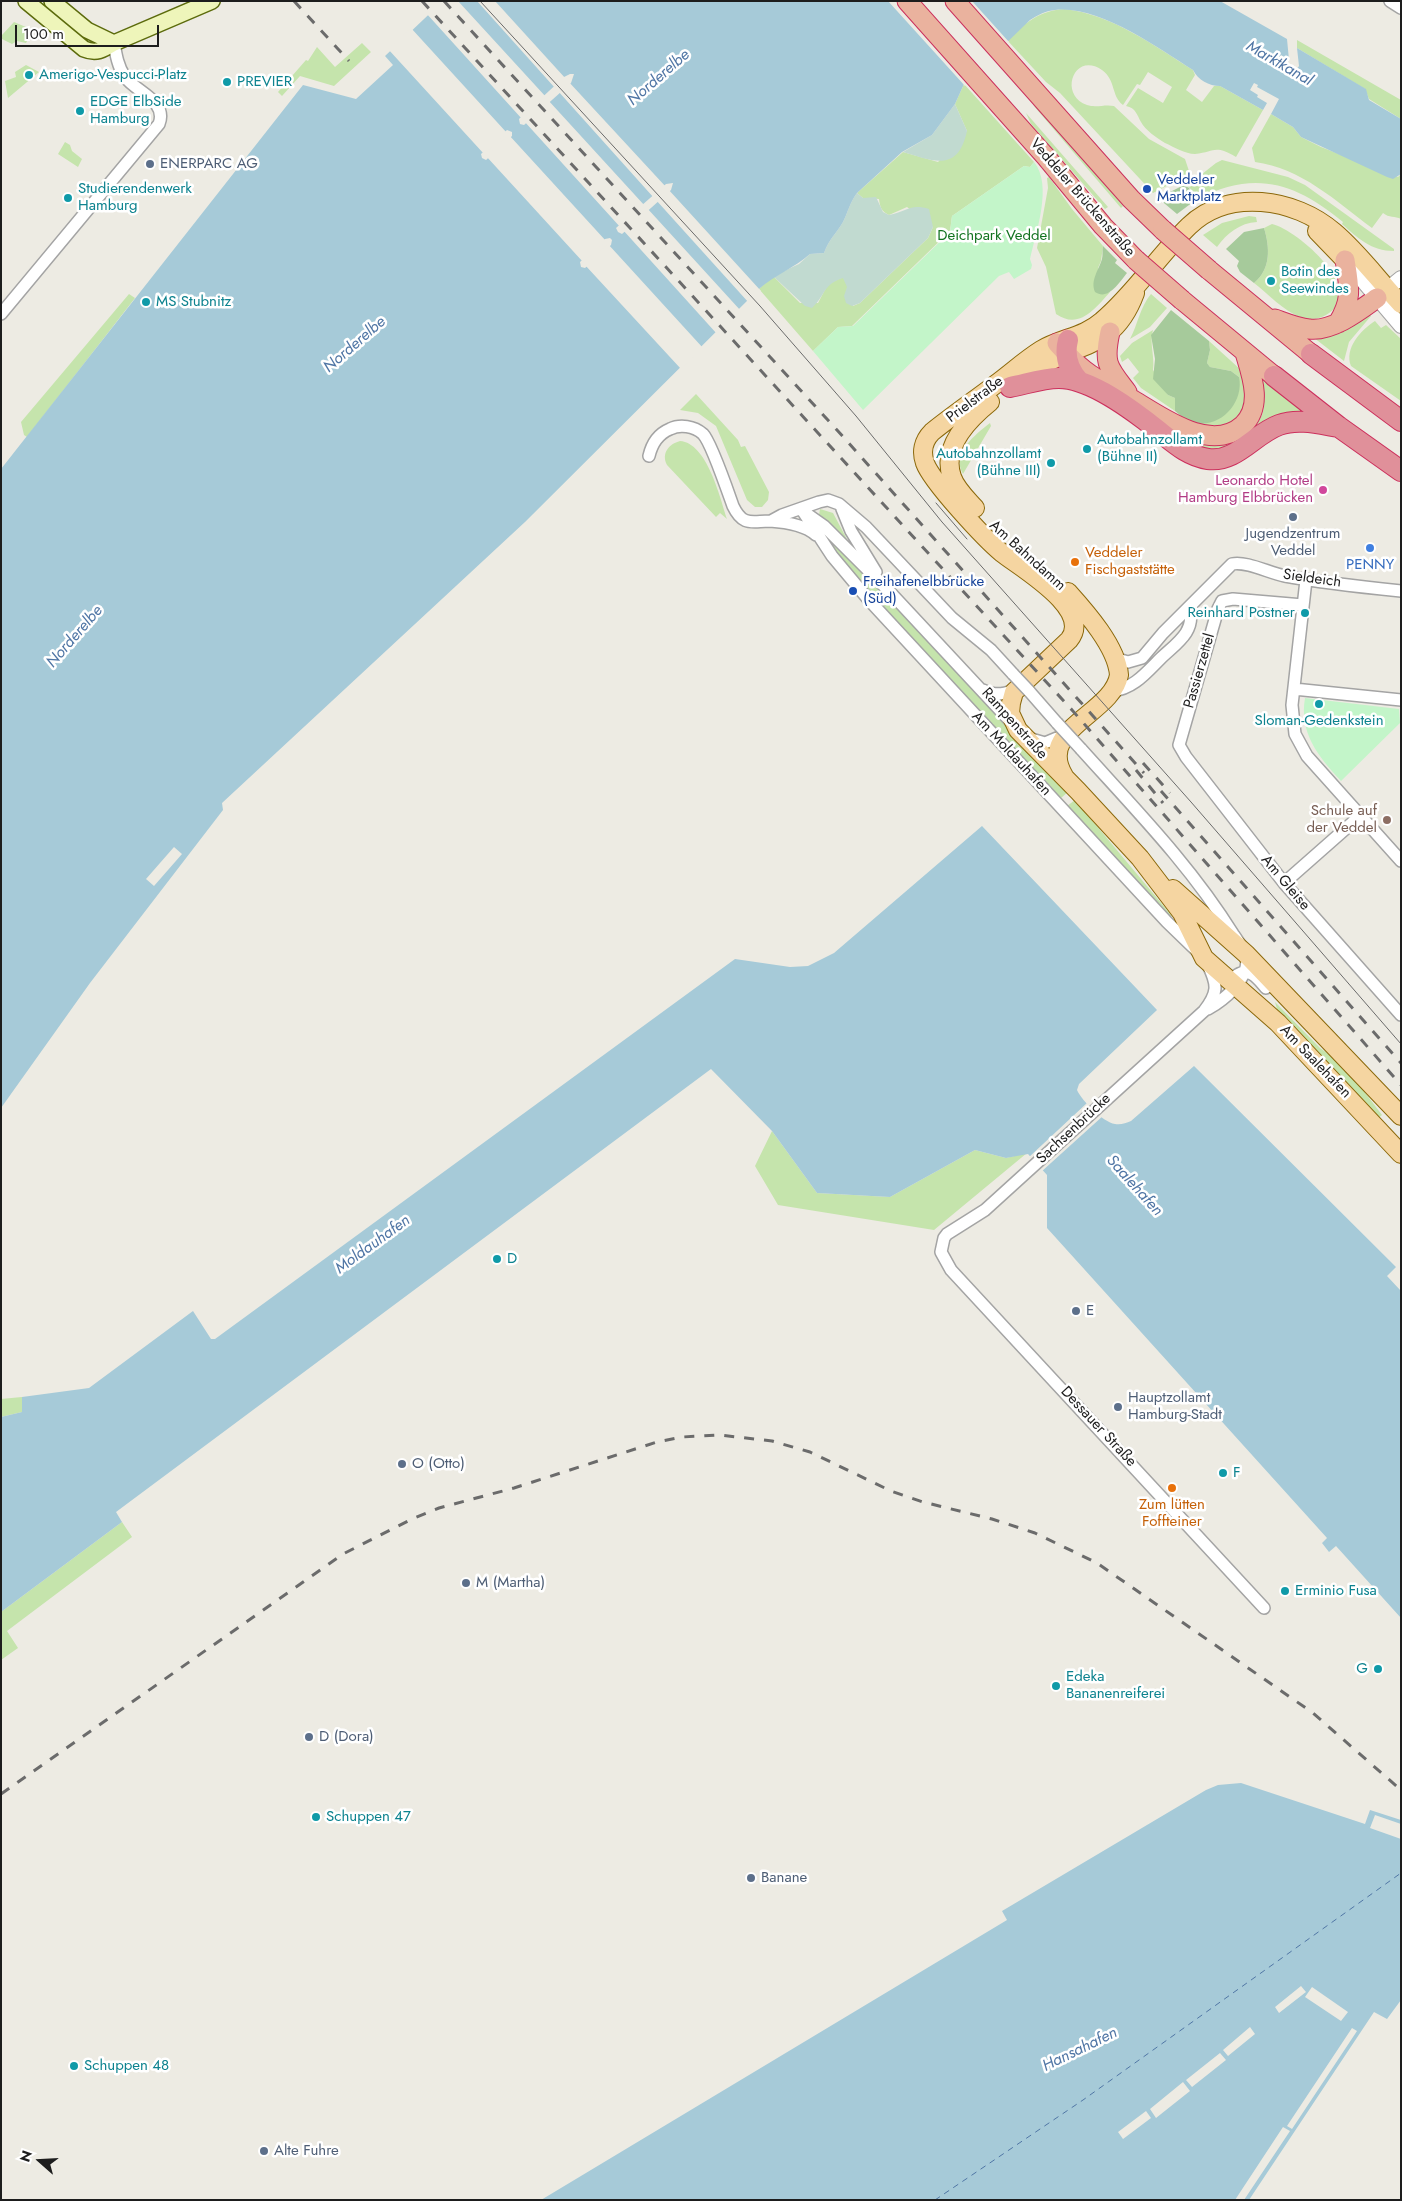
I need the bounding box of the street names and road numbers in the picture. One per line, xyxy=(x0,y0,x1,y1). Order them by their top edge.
street label: Veddeler Brückenstraße xyxy=(1026,135,1138,261)
street label: Prielstraße xyxy=(943,373,1007,427)
street label: Am Bahndamm xyxy=(985,517,1069,595)
street label: Sieldeich xyxy=(1282,566,1342,592)
street label: Passierzettel xyxy=(1181,631,1219,711)
street label: Rampenstraße xyxy=(977,685,1051,763)
street label: Am Moldauhafen xyxy=(967,708,1055,800)
street label: Am Gleise xyxy=(1257,852,1313,914)
street label: Am Saalehafen xyxy=(1276,1022,1354,1102)
street label: Sachsenbrücke xyxy=(1033,1090,1115,1168)
street label: Dessauer Straße xyxy=(1056,1383,1140,1471)

